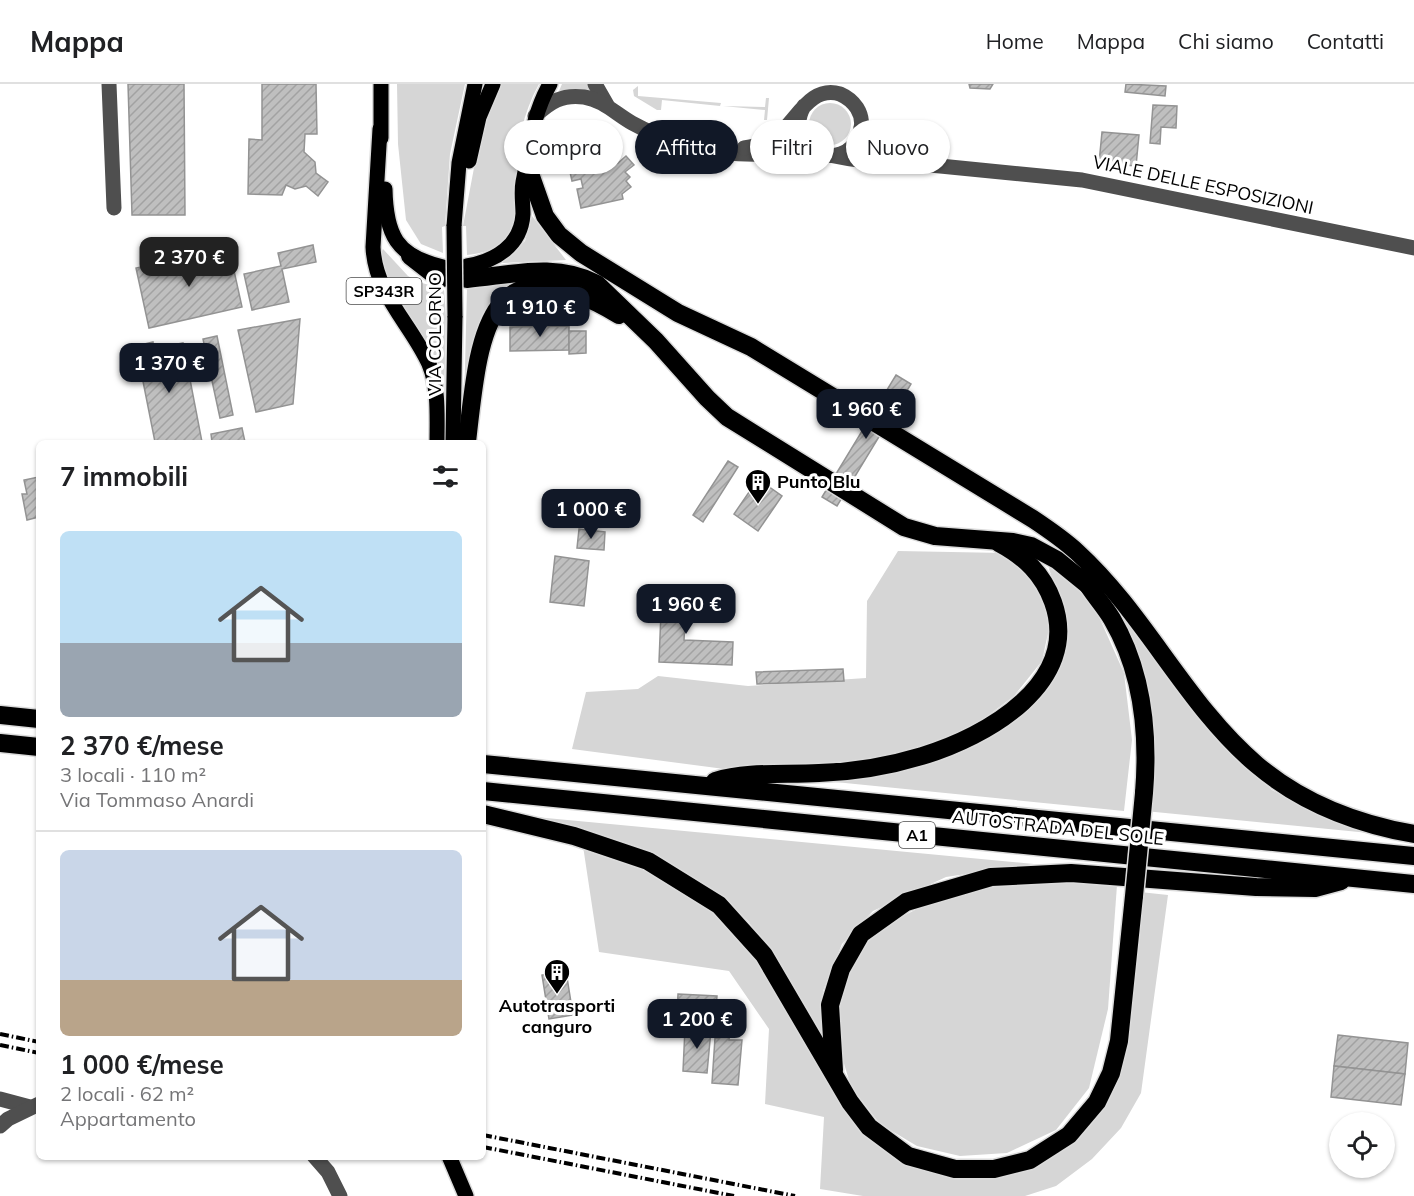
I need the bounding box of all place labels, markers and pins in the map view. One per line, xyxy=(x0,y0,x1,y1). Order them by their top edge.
pin: 2 370 € xyxy=(134,237,244,288)
pin: 1 910 € xyxy=(485,287,595,338)
pin: 1 370 € xyxy=(114,343,224,394)
pin: 1 960 € xyxy=(811,389,921,440)
building icon: Punto Blu xyxy=(743,467,773,505)
place label: Punto Blu xyxy=(777,470,861,493)
pin: 1 000 € xyxy=(536,489,646,540)
pin: 1 960 € xyxy=(631,584,741,635)
building icon: Autotrasporti canguro xyxy=(542,957,572,995)
place label: Autotrasporti canguro xyxy=(499,994,615,1038)
pin: 1 200 € xyxy=(642,999,752,1050)

